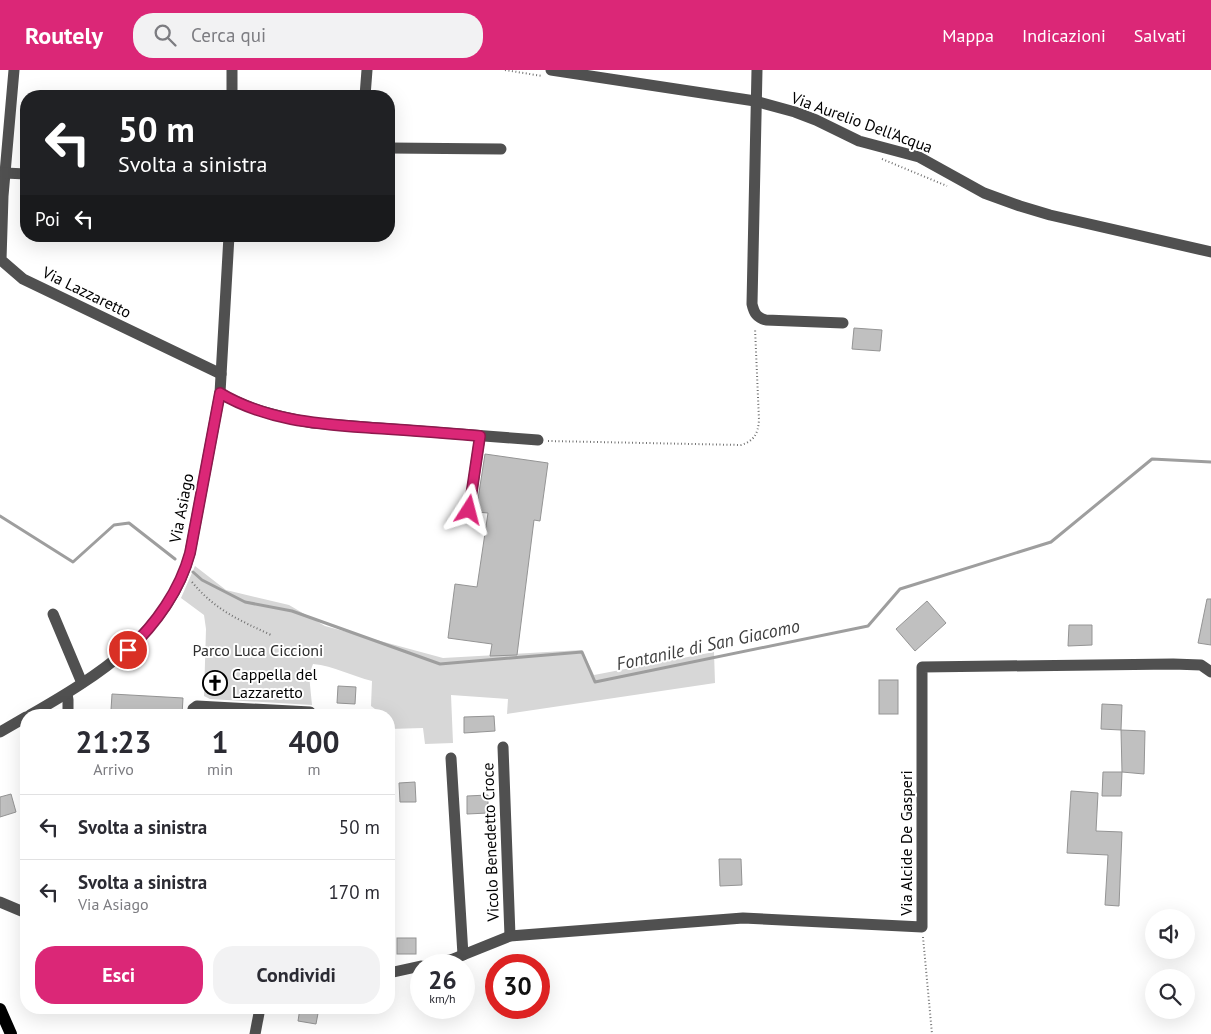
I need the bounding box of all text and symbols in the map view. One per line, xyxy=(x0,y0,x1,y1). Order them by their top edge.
search box xyxy=(133,13,483,58)
text: Routely xyxy=(25,20,103,51)
icon: search xyxy=(151,21,179,49)
text: Cerca qui xyxy=(191,23,266,47)
text: Mappa xyxy=(942,24,994,47)
text: Indicazioni xyxy=(1022,24,1106,47)
text: Salvati xyxy=(1134,24,1186,47)
street label: Via Aurelio Dell'Acqua xyxy=(788,87,935,157)
text: 50 m xyxy=(118,106,195,152)
icon: left xyxy=(35,110,100,175)
text: Svolta a sinistra xyxy=(118,150,268,178)
icon: left xyxy=(70,205,98,233)
text: Poi xyxy=(35,207,60,231)
street label: Via Lazzaretto xyxy=(38,261,135,322)
street label: Via Asiago xyxy=(164,471,198,546)
position arrow xyxy=(442,483,494,535)
water label: Fontanile di San Giacomo xyxy=(614,614,802,675)
pin xyxy=(107,629,149,671)
icon: arrive xyxy=(114,636,142,664)
park label: Parco Luca Ciccioni xyxy=(193,640,323,660)
place label: Cappella del Lazzaretto xyxy=(232,664,318,702)
church icon: Cappella del Lazzaretto xyxy=(202,670,228,696)
text: 21:23 xyxy=(75,722,152,761)
text: 1 xyxy=(212,722,229,761)
text: 400 xyxy=(288,722,340,761)
text: Arrivo xyxy=(93,759,134,779)
text: min xyxy=(207,759,233,779)
text: m xyxy=(308,759,321,779)
street label: Vicolo Benedetto Croce xyxy=(477,762,503,923)
street label: Via Alcide De Gasperi xyxy=(896,770,916,917)
icon: left xyxy=(35,813,63,841)
text: Svolta a sinistra xyxy=(78,815,207,839)
text: 50 m xyxy=(339,815,380,839)
text: Svolta a sinistra xyxy=(78,870,207,894)
icon: left xyxy=(35,878,63,906)
text: 170 m xyxy=(328,880,380,904)
text: Via Asiago xyxy=(78,894,149,914)
map controls xyxy=(1145,909,1195,1019)
button: sound xyxy=(1145,909,1195,959)
button: Esci xyxy=(35,946,203,1004)
button: Condividi xyxy=(213,946,380,1004)
speed limit sign: 30 xyxy=(485,954,550,1019)
text: 26 xyxy=(428,964,457,996)
button: search xyxy=(1145,969,1195,1019)
text: km/h xyxy=(429,991,456,1006)

